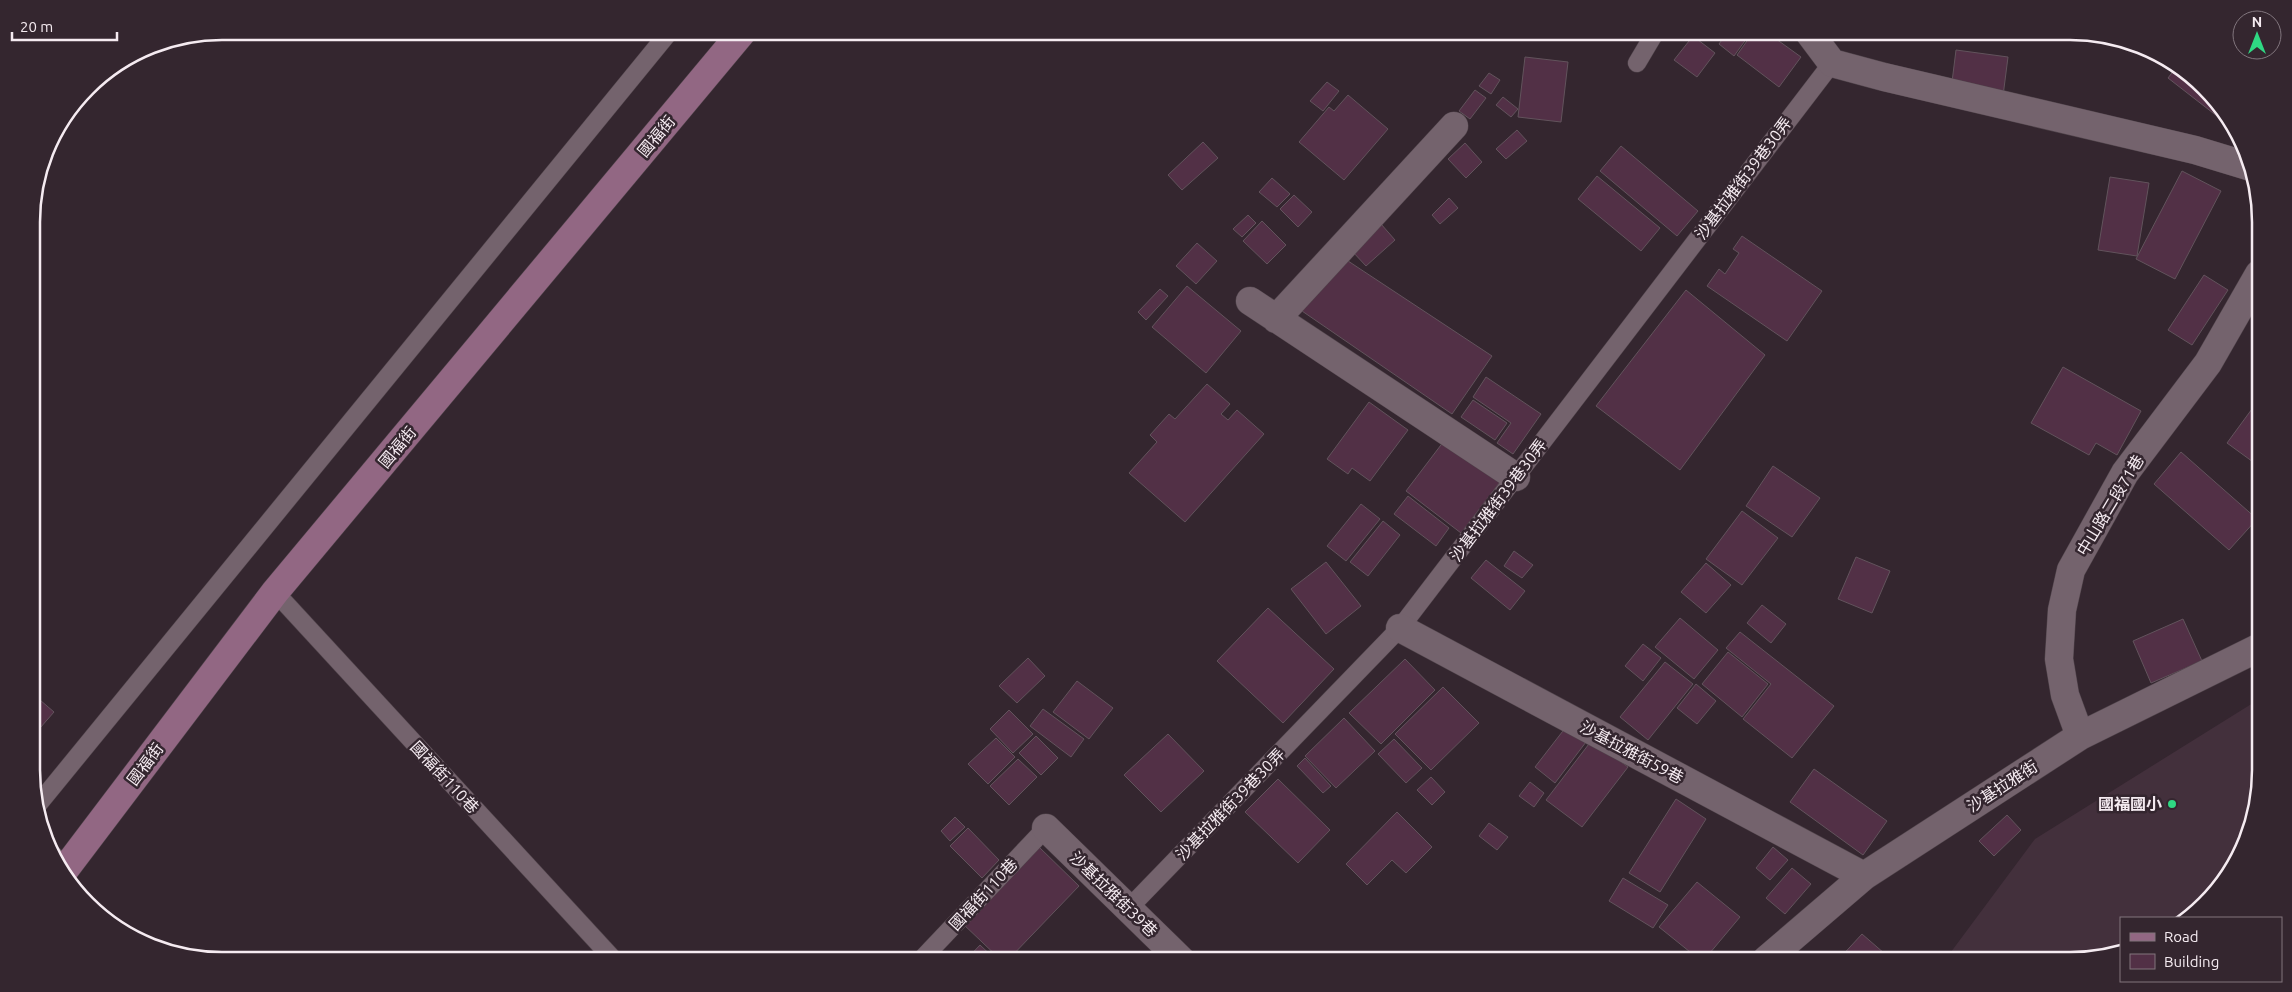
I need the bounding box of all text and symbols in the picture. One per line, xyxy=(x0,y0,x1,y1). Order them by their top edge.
scale bar xyxy=(12,10,118,42)
north arrow xyxy=(2232,10,2282,60)
text: N xyxy=(2252,14,2262,30)
text: 20 m xyxy=(20,18,53,35)
street label: 國福街 xyxy=(634,112,678,160)
street label: 沙基拉雅街39巷30弄 xyxy=(1691,113,1795,243)
street label: 國福街 xyxy=(375,423,419,471)
street label: 沙基拉雅街39巷30弄 xyxy=(1446,435,1550,565)
street label: 中山路二段71巷 xyxy=(2073,451,2147,559)
street label: 沙基拉雅街59巷 xyxy=(1577,717,1687,787)
street label: 國福街110巷 xyxy=(407,738,483,816)
street label: 國福街 xyxy=(123,739,167,789)
street label: 沙基拉雅街39巷30弄 xyxy=(1172,744,1288,864)
street label: 沙基拉雅街 xyxy=(1964,757,2040,815)
place label: 國福國小 xyxy=(2098,795,2162,813)
marker: 國福國小 xyxy=(2166,798,2178,810)
street label: 沙基拉雅街39巷 xyxy=(1067,848,1161,940)
street label: 國福街110巷 xyxy=(945,855,1021,933)
legend xyxy=(2120,917,2282,982)
text: Road xyxy=(2164,928,2199,945)
text: Building xyxy=(2164,953,2219,970)

